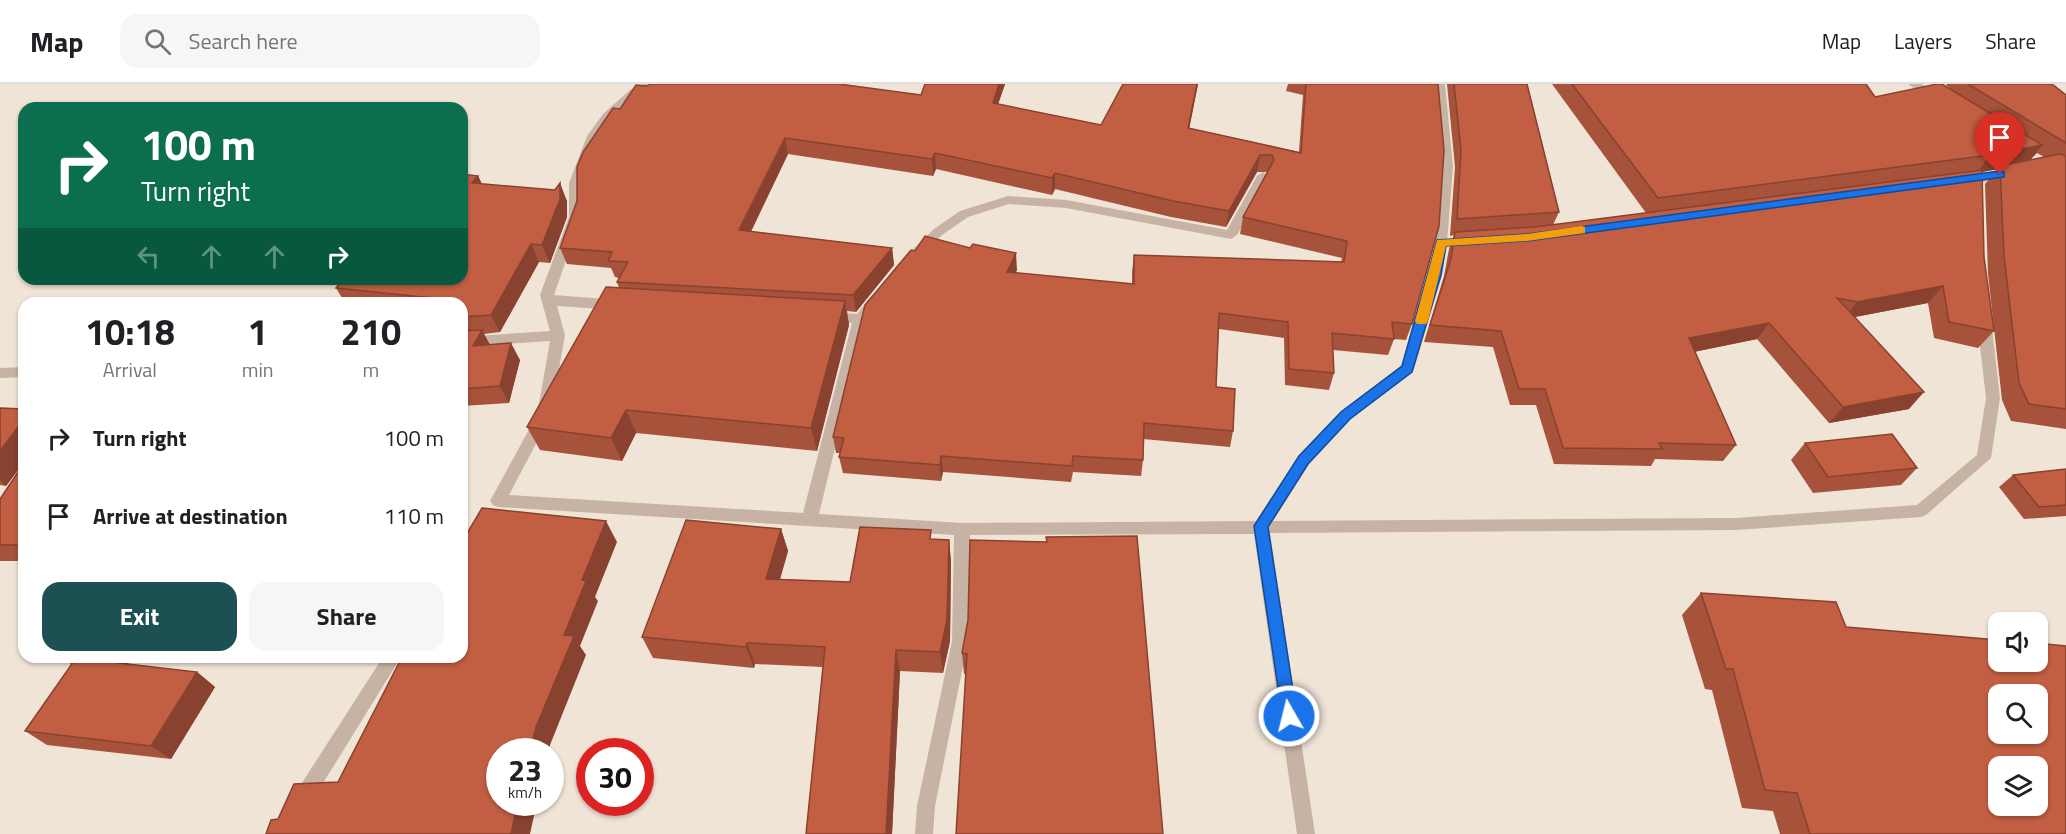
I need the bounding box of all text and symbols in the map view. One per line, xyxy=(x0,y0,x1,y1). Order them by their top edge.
search box xyxy=(120,14,540,68)
text: Map xyxy=(30,20,84,63)
text: Search here xyxy=(189,24,298,58)
icon: search xyxy=(141,25,174,58)
text: Map xyxy=(1822,25,1861,57)
text: Layers xyxy=(1894,25,1952,57)
text: Share xyxy=(1985,25,2036,57)
text: 100 m xyxy=(141,112,256,176)
pin xyxy=(1974,112,2025,174)
icon: arrive xyxy=(1983,121,2016,154)
icon: right xyxy=(42,126,120,204)
text: Turn right xyxy=(141,170,250,211)
icon: left xyxy=(132,240,165,273)
icon: ahead xyxy=(195,240,228,273)
icon: ahead xyxy=(258,240,291,273)
icon: right xyxy=(321,240,354,273)
text: 10:18 xyxy=(85,304,175,359)
text: 1 xyxy=(248,304,268,359)
text: 210 xyxy=(341,304,401,359)
text: Arrival xyxy=(103,354,157,385)
text: min xyxy=(242,354,274,385)
text: m xyxy=(362,354,379,385)
text: Turn right xyxy=(93,421,187,455)
text: 100 m xyxy=(384,421,444,455)
icon: right xyxy=(42,422,75,455)
text: Arrive at destination xyxy=(93,499,288,533)
text: 110 m xyxy=(384,499,444,533)
icon: arrive xyxy=(42,500,75,533)
button: Exit xyxy=(42,582,237,651)
button: Share xyxy=(249,582,444,651)
map controls xyxy=(1988,612,2048,816)
button: sound xyxy=(1988,612,2048,672)
position arrow xyxy=(1257,684,1321,748)
button: search xyxy=(1988,684,2048,744)
speed limit sign: 30 xyxy=(576,738,654,816)
text: 23 xyxy=(508,747,542,793)
button: layers xyxy=(1988,756,2048,816)
text: km/h xyxy=(508,781,542,804)

